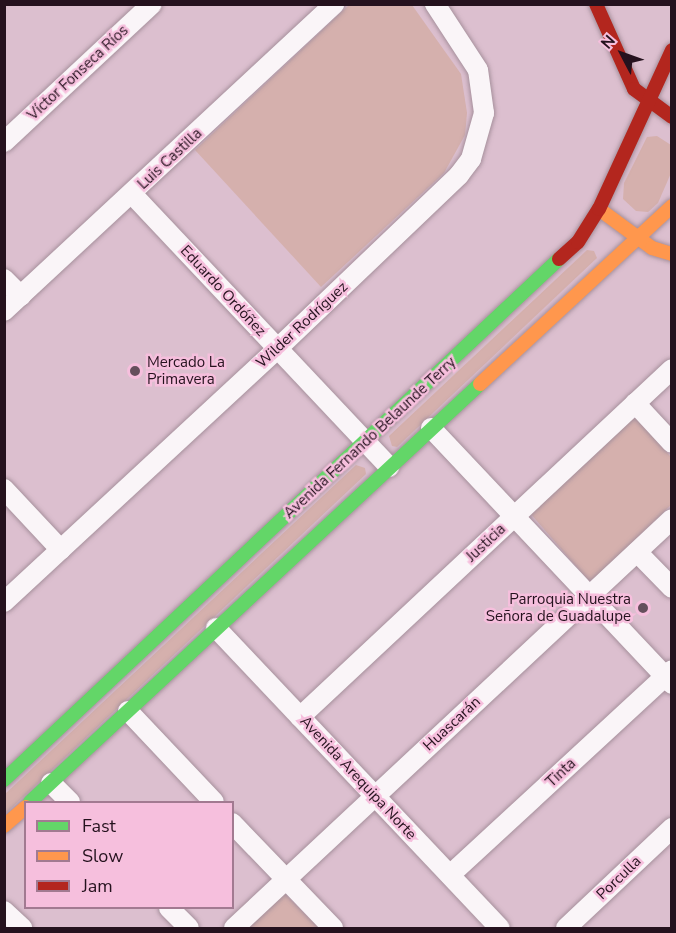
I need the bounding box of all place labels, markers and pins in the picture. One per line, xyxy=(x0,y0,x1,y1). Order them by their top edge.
place label: Mercado La Primavera xyxy=(147,353,225,388)
marker: Mercado La Primavera xyxy=(128,364,142,378)
place label: Parroquia Nuestra Señora de Guadalupe xyxy=(486,590,631,625)
marker: Parroquia Nuestra Señora de Guadalupe xyxy=(636,601,650,615)

